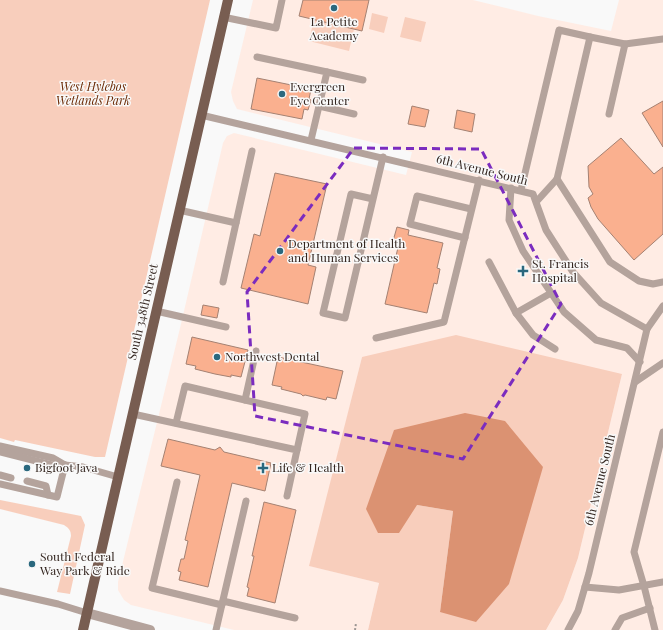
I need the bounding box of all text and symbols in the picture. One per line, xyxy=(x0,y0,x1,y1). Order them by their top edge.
marker: La Petite Academy xyxy=(329,3,339,13)
place label: La Petite Academy xyxy=(308,13,359,43)
park label: West Hylebos Wetlands Park xyxy=(56,78,130,108)
place label: Evergreen Eye Center xyxy=(290,78,350,108)
marker: Evergreen Eye Center xyxy=(277,89,287,99)
street label: 6th Avenue South xyxy=(435,150,530,188)
place label: Department of Health and Human Services xyxy=(288,235,405,265)
marker: Department of Health and Human Services xyxy=(275,246,285,256)
place label: St. Francis Hospital xyxy=(532,255,589,285)
street label: South 348th Street xyxy=(123,261,161,362)
marker: St. Francis Hospital xyxy=(517,265,529,277)
place label: Northwest Dental xyxy=(225,348,320,364)
marker: Northwest Dental xyxy=(212,352,222,362)
street label: 6th Avenue South xyxy=(580,432,618,527)
place label: Bigfoot Java xyxy=(35,459,98,475)
place label: Life & Health xyxy=(272,459,344,475)
marker: Life & Health xyxy=(257,462,269,474)
marker: Bigfoot Java xyxy=(22,463,32,473)
place label: South Federal Way Park & Ride xyxy=(39,548,130,578)
marker: South Federal Way Park & Ride xyxy=(27,559,37,569)

